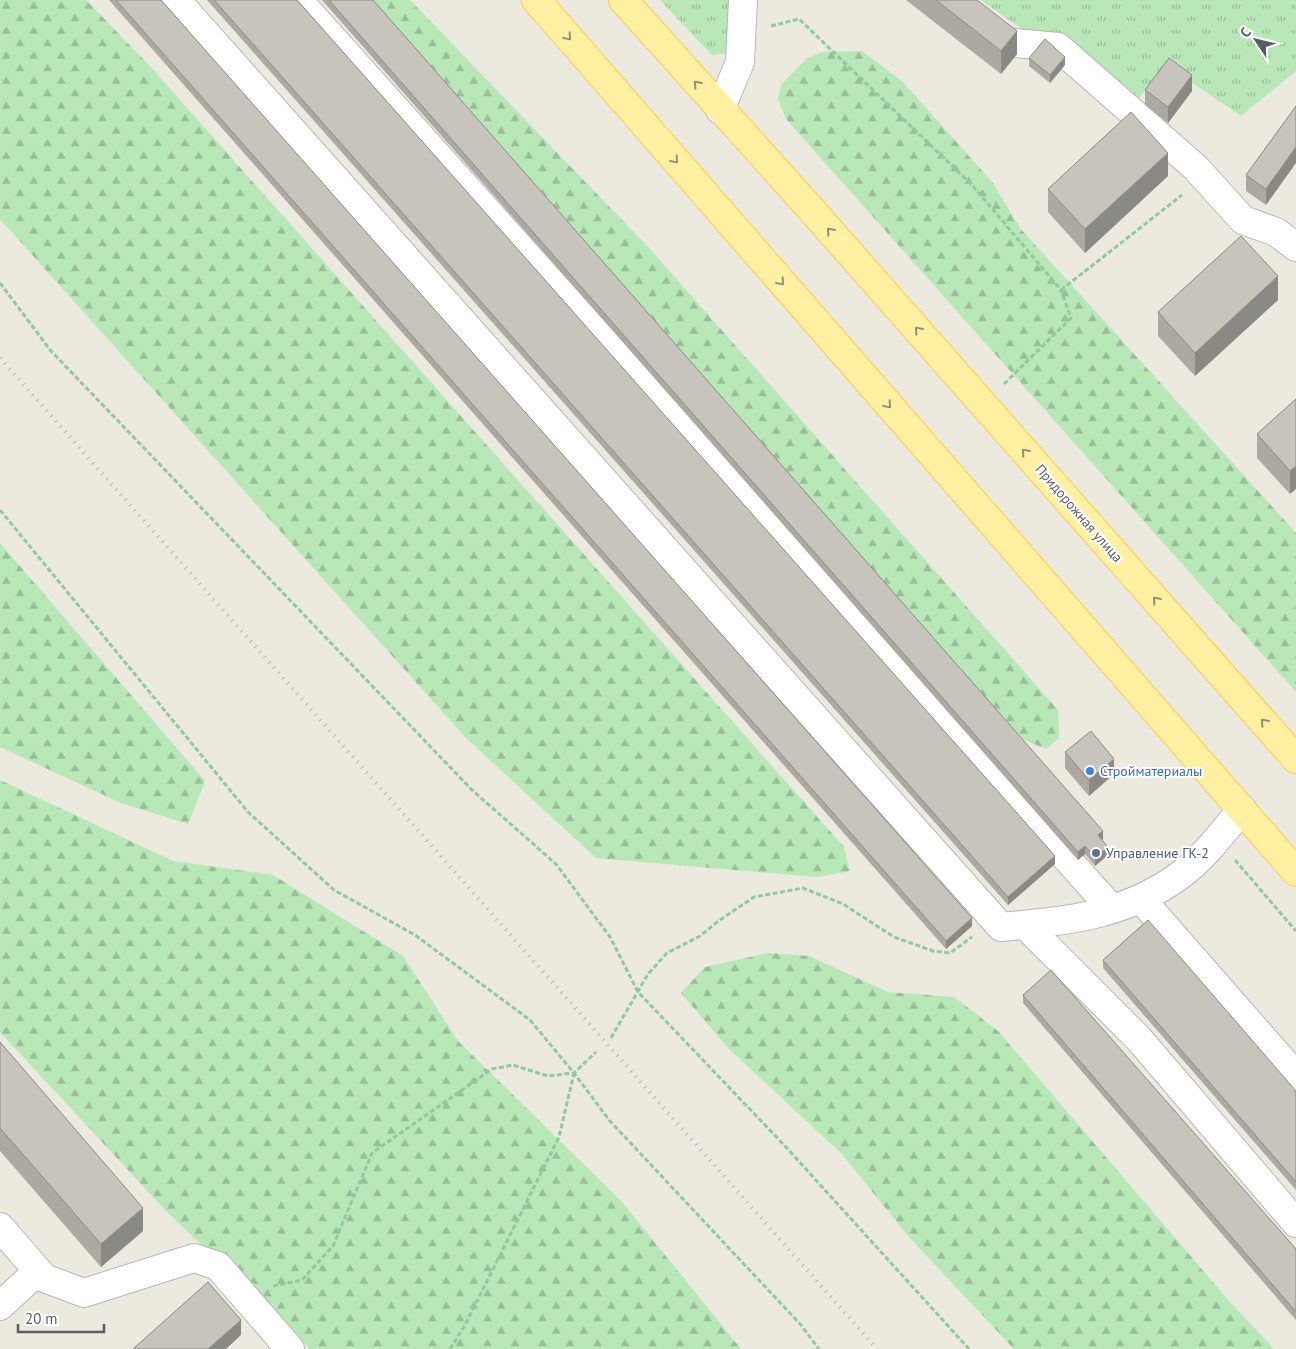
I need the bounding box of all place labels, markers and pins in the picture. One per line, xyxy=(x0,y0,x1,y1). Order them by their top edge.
place label: Стройматериалы xyxy=(1100,762,1202,780)
marker: Стройматериалы xyxy=(1084,765,1096,777)
place label: Управление ГК-2 xyxy=(1106,844,1209,862)
marker: Управление ГК-2 xyxy=(1090,847,1102,859)

